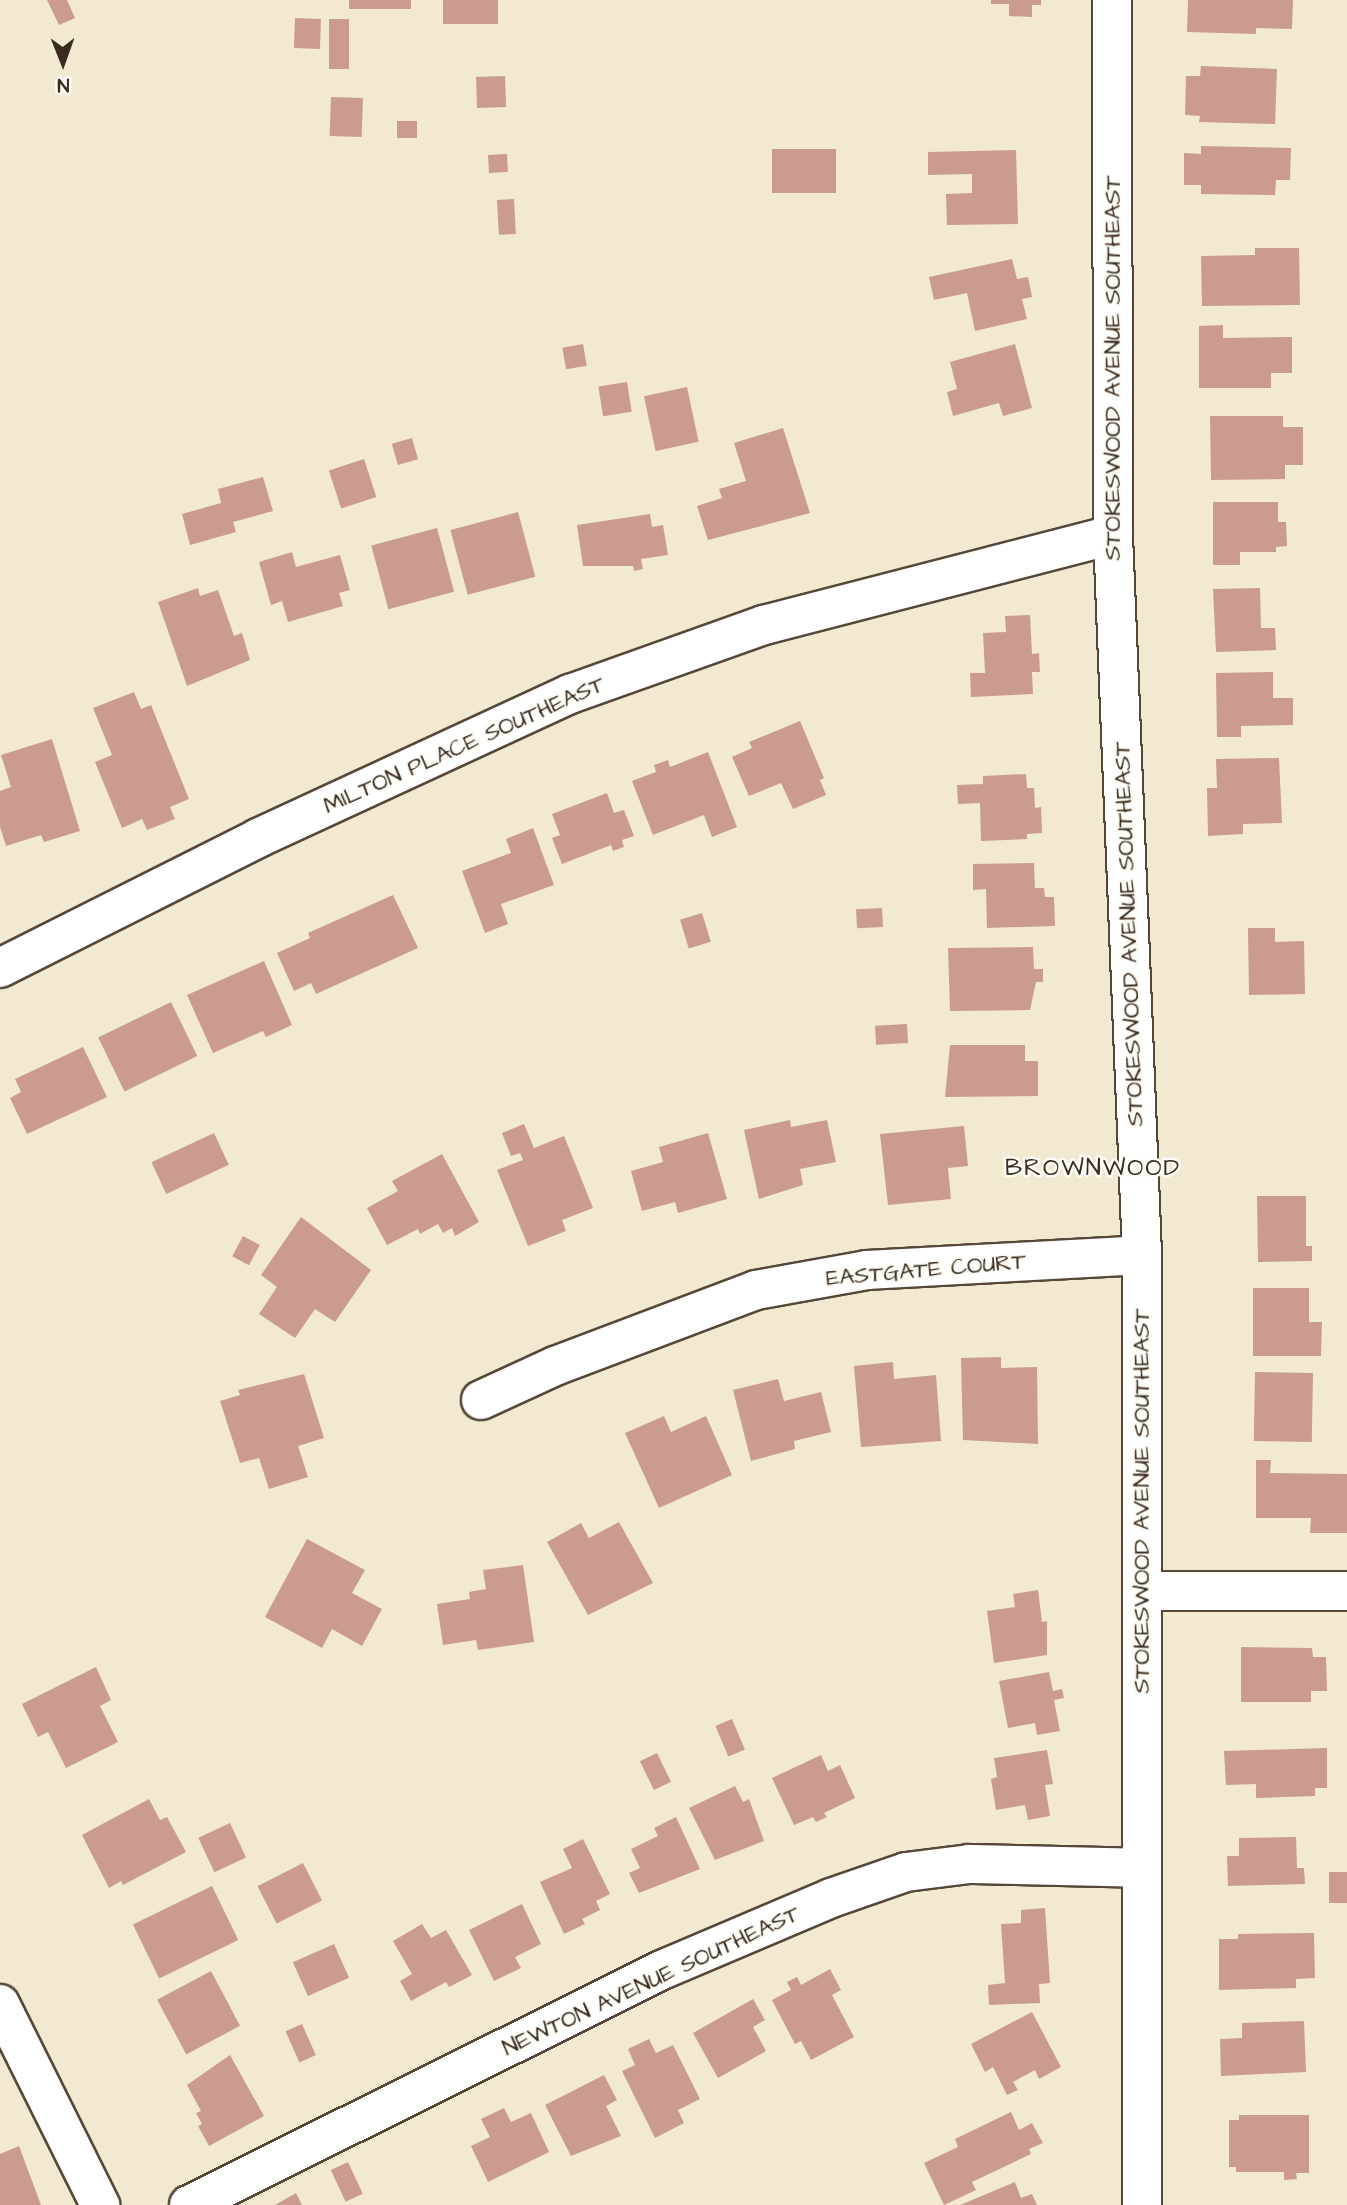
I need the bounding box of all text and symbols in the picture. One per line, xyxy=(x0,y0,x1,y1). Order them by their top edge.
north arrow xyxy=(28,28,98,98)
text: N xyxy=(57,71,70,98)
street label: STOKESWOOD AVENUE SOUTHEAST xyxy=(1099,175,1127,561)
street label: MILTON PLACE SOUTHEAST xyxy=(319,670,609,820)
street label: STOKESWOOD AVENUE SOUTHEAST xyxy=(1108,741,1150,1127)
district label: BROWNWOOD xyxy=(1006,1155,1180,1183)
street label: EASTGATE COURT xyxy=(825,1248,1027,1292)
street label: STOKESWOOD AVENUE SOUTHEAST xyxy=(1128,1308,1156,1694)
street label: NEWTON AVENUE SOUTHEAST xyxy=(498,1900,804,2062)

